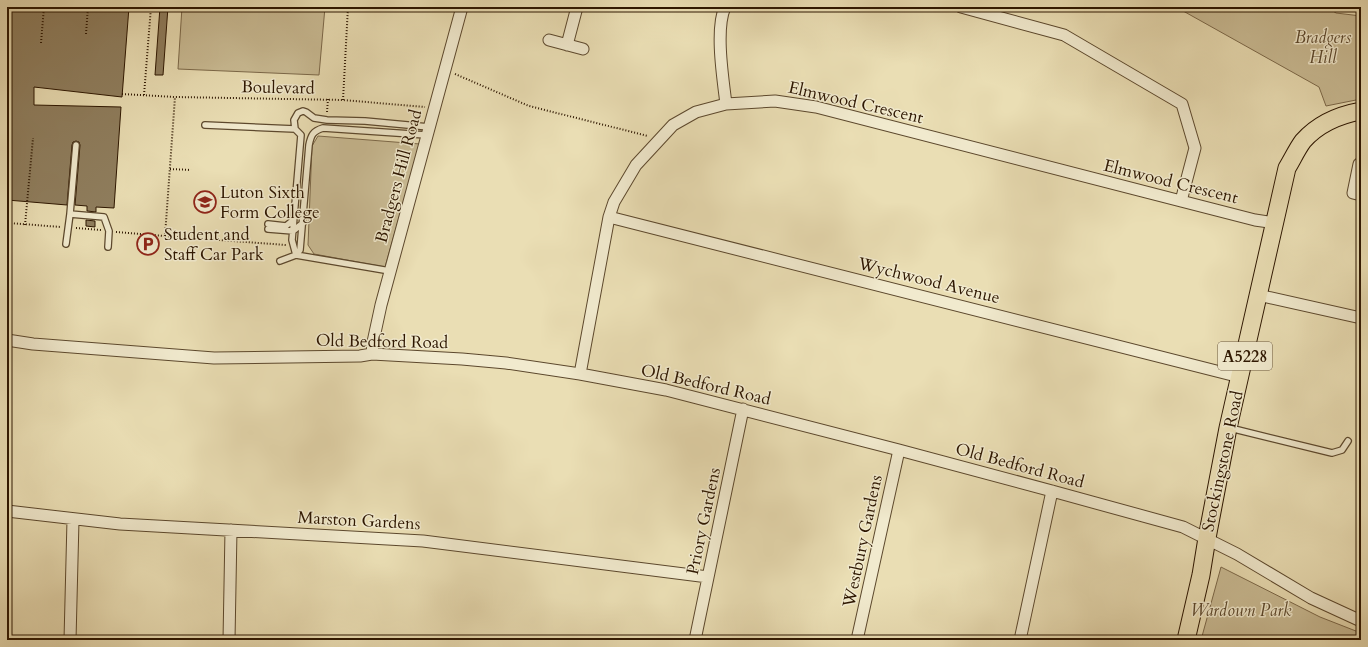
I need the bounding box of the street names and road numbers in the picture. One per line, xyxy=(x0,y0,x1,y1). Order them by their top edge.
street label: Boulevard xyxy=(241,75,315,100)
street label: Elmwood Crescent xyxy=(786,76,926,129)
street label: Bradgers Hill Road xyxy=(370,107,427,245)
street label: Elmwood Crescent xyxy=(1101,154,1241,209)
street label: Wychwood Avenue xyxy=(854,251,1002,309)
street label: Old Bedford Road xyxy=(316,329,448,354)
road number: A5228 xyxy=(1218,342,1272,370)
street label: Old Bedford Road xyxy=(639,358,773,411)
street label: Stockingstone Road xyxy=(1196,389,1249,534)
street label: Old Bedford Road xyxy=(953,437,1087,494)
street label: Priory Gardens xyxy=(681,465,726,577)
street label: Westbury Gardens xyxy=(837,472,888,610)
street label: Marston Gardens xyxy=(297,506,421,535)

